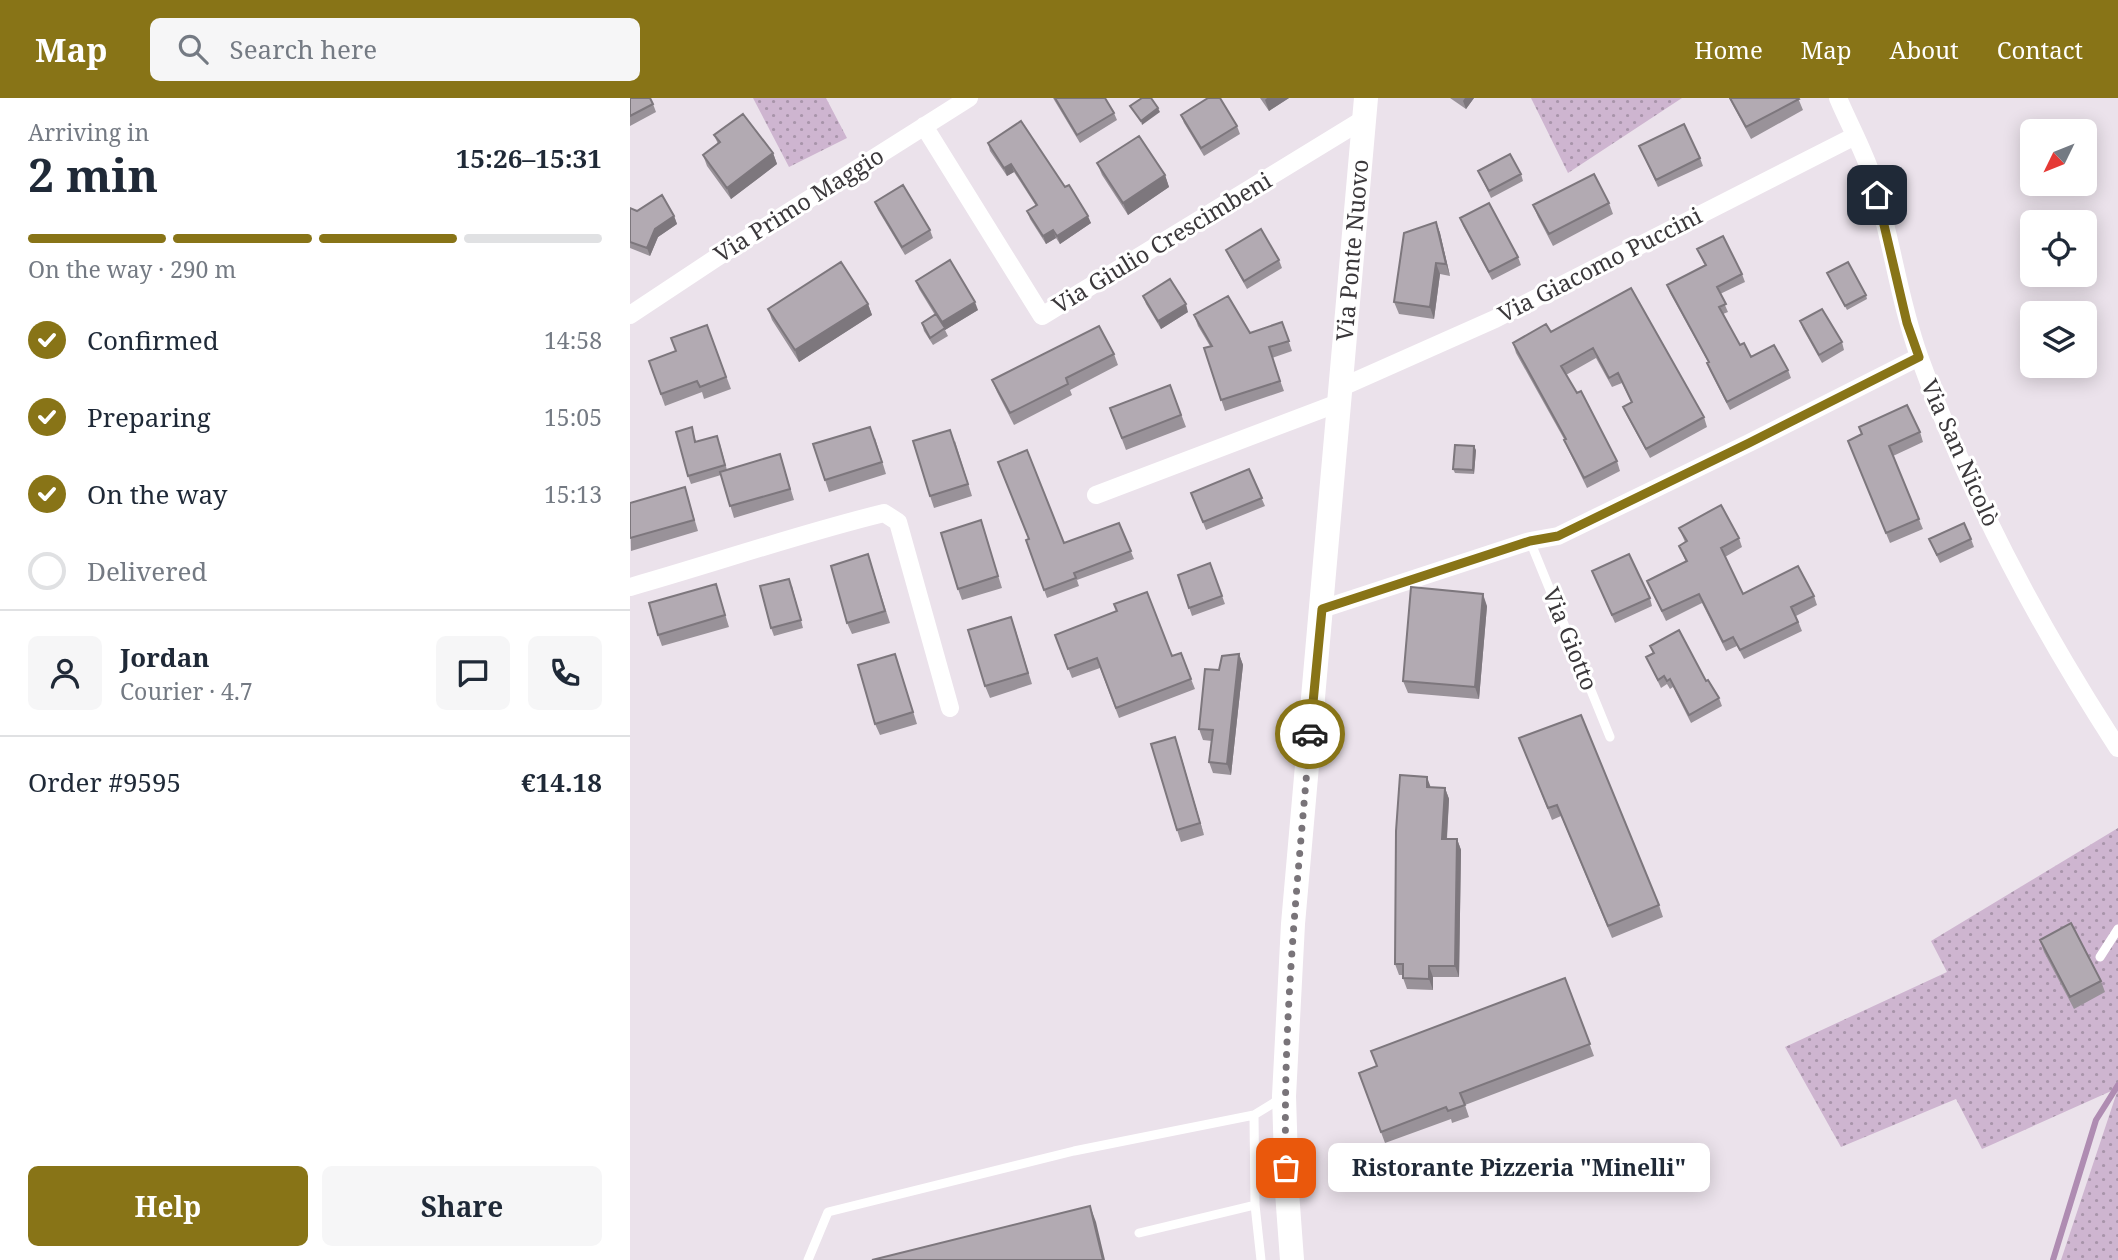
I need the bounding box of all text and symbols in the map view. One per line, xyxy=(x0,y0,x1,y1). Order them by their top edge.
search box xyxy=(150,18,640,81)
text: Map xyxy=(35,27,108,72)
icon: search xyxy=(174,30,212,68)
text: Search here xyxy=(230,31,377,67)
text: Home xyxy=(1694,33,1763,66)
text: Map xyxy=(1801,33,1852,66)
text: About xyxy=(1890,33,1959,66)
text: Contact xyxy=(1997,33,2083,66)
text: Arriving in xyxy=(28,116,149,148)
north arrow xyxy=(2020,119,2096,196)
map controls xyxy=(2020,119,2097,378)
street label: Via Primo Maggio xyxy=(707,139,890,269)
text: 15:26–15:31 xyxy=(456,140,602,176)
text: 2 min xyxy=(28,143,158,205)
street label: Via Ponte Nuovo xyxy=(1328,158,1376,342)
street label: Via Giulio Crescimbeni xyxy=(1046,164,1278,320)
pin xyxy=(1847,165,1907,225)
icon: home xyxy=(1858,176,1896,214)
street label: Via Giacomo Puccini xyxy=(1492,199,1708,329)
button: locate xyxy=(2020,210,2097,287)
text: On the way · 290 m xyxy=(28,253,236,285)
button: layers xyxy=(2020,301,2097,378)
icon: check xyxy=(28,321,66,359)
text: Confirmed xyxy=(87,322,219,358)
text: 14:58 xyxy=(544,324,602,356)
street label: Via San Nicolò xyxy=(1914,374,2008,531)
icon: check xyxy=(28,398,66,436)
text: Preparing xyxy=(87,399,211,435)
text: 15:05 xyxy=(544,401,602,433)
icon: check xyxy=(28,475,66,513)
text: On the way xyxy=(87,476,227,512)
text: 15:13 xyxy=(544,478,602,510)
text: Delivered xyxy=(87,553,207,589)
street label: Via Giotto xyxy=(1536,582,1606,695)
button: person xyxy=(28,636,102,710)
button: chat xyxy=(436,636,510,710)
button: phone xyxy=(528,636,602,710)
text: Jordan xyxy=(120,639,210,675)
text: Courier · 4.7 xyxy=(120,675,253,707)
courier xyxy=(1275,699,1345,769)
icon: car xyxy=(1291,715,1329,753)
text: Order #9595 xyxy=(28,764,181,800)
text: €14.18 xyxy=(521,764,602,800)
pin xyxy=(1256,1138,1316,1198)
callout: Ristorante Pizzeria "Minelli" xyxy=(1328,1144,1710,1192)
icon: bag xyxy=(1267,1149,1305,1187)
text: Ristorante Pizzeria "Minelli" xyxy=(1352,1151,1686,1183)
button: Help xyxy=(28,1166,308,1246)
button: Share xyxy=(322,1166,602,1246)

